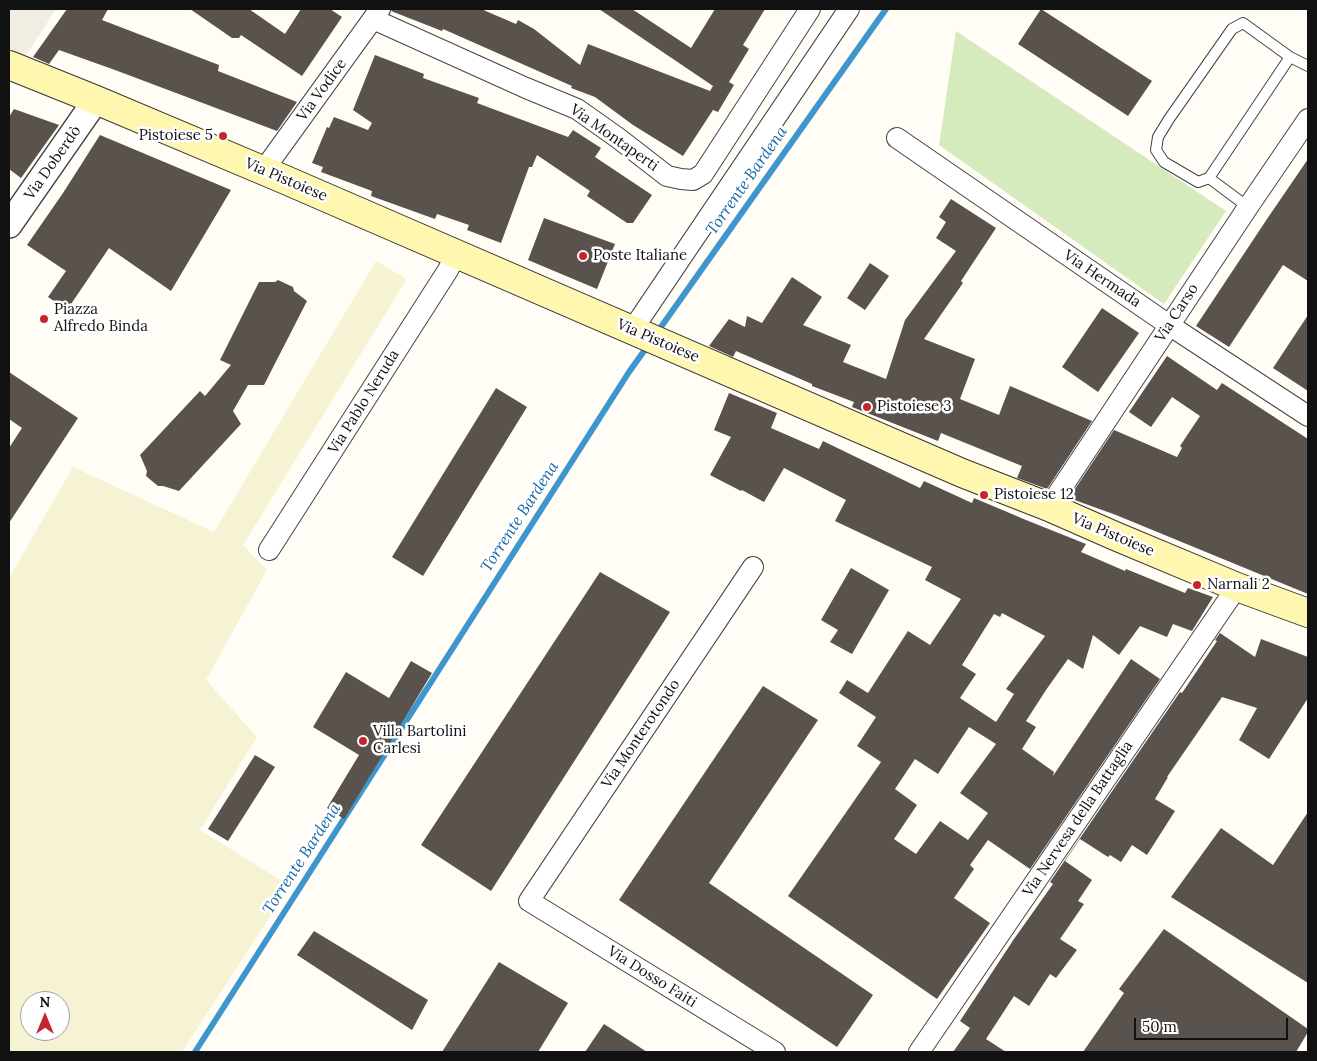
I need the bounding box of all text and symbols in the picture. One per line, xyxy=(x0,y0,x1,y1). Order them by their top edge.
street label: Via Vodice xyxy=(293,55,351,125)
street label: Via Montaperti xyxy=(566,101,662,175)
street label: Via Doberdò xyxy=(21,122,85,204)
water label: Torrente Bardena xyxy=(702,123,792,239)
place label: Pistoiese 5 xyxy=(139,127,213,145)
marker: Pistoiese 5 xyxy=(217,130,229,142)
street label: Via Pistoiese xyxy=(242,155,330,205)
place label: Poste Italiane xyxy=(593,247,687,265)
street label: Via Hermada xyxy=(1060,247,1144,311)
marker: Poste Italiane xyxy=(577,250,589,262)
street label: Via Carso xyxy=(1152,280,1202,346)
place label: Piazza Alfredo Binda xyxy=(54,301,148,336)
marker: Piazza Alfredo Binda xyxy=(38,313,50,325)
street label: Via Pistoiese xyxy=(614,316,702,366)
street label: Via Pablo Neruda xyxy=(325,347,403,457)
place label: Pistoiese 3 xyxy=(877,398,952,416)
marker: Pistoiese 3 xyxy=(861,401,873,413)
water label: Torrente Bardena xyxy=(477,458,563,576)
place label: Pistoiese 12 xyxy=(994,486,1074,504)
marker: Pistoiese 12 xyxy=(978,489,990,501)
street label: Via Pistoiese xyxy=(1069,510,1157,560)
place label: Narnali 2 xyxy=(1207,576,1270,594)
marker: Narnali 2 xyxy=(1191,579,1203,591)
street label: Via Monterotondo xyxy=(598,676,684,792)
place label: Villa Bartolini Carlesi xyxy=(373,723,466,758)
marker: Villa Bartolini Carlesi xyxy=(357,735,369,747)
street label: Via Nervesa della Battaglia xyxy=(1019,738,1137,900)
water label: Torrente Bardena xyxy=(259,800,345,918)
street label: Via Dosso Faiti xyxy=(604,942,700,1012)
north arrow xyxy=(20,991,70,1041)
text: N xyxy=(40,993,50,1011)
scale bar xyxy=(1137,1008,1291,1040)
text: 50 m xyxy=(1142,1017,1177,1036)

